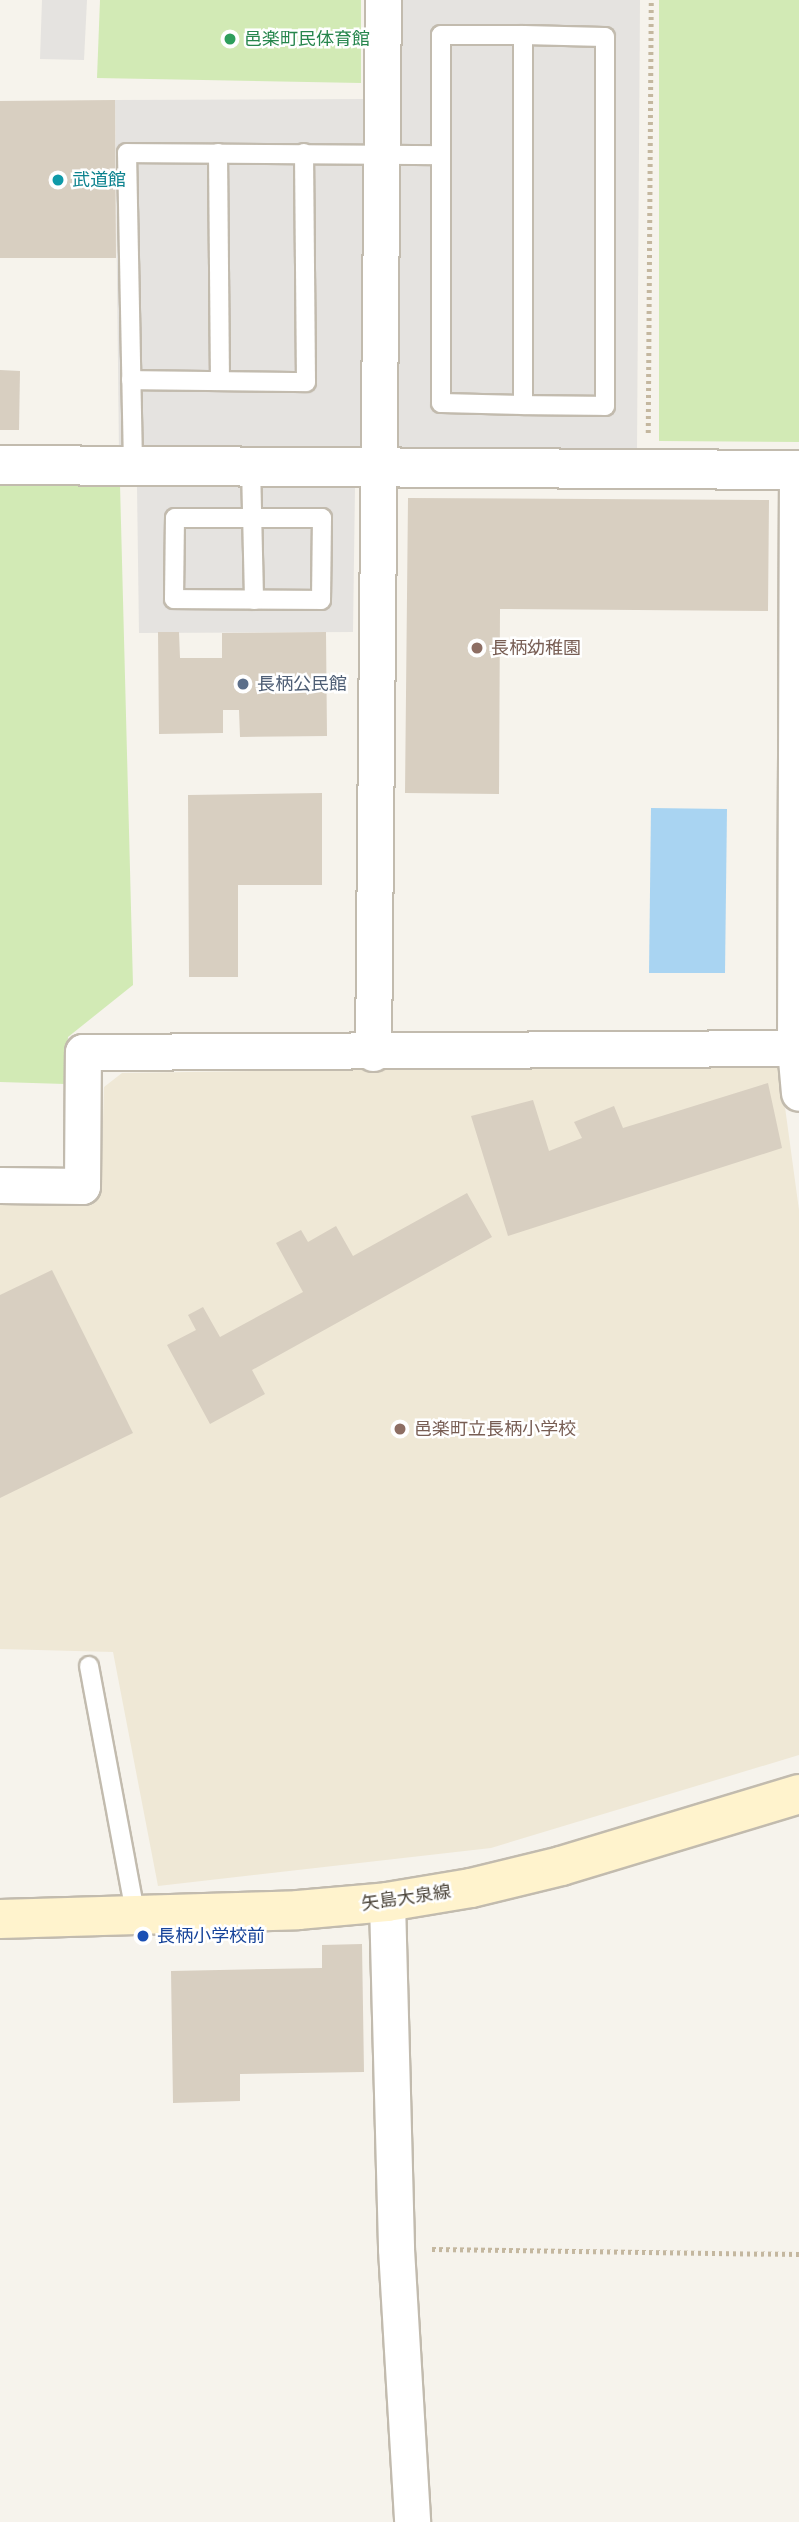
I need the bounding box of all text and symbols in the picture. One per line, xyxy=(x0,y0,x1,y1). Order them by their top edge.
place label: 邑楽町民体育館 xyxy=(244,28,370,50)
marker: 邑楽町民体育館 xyxy=(222,31,238,47)
place label: 武道館 xyxy=(72,169,126,191)
marker: 武道館 xyxy=(50,172,66,188)
place label: 長柄幼稚園 xyxy=(491,637,581,659)
marker: 長柄幼稚園 xyxy=(469,640,485,656)
place label: 長柄公民館 xyxy=(257,673,347,695)
marker: 長柄公民館 xyxy=(235,676,251,692)
place label: 邑楽町立長柄小学校 xyxy=(414,1418,576,1440)
marker: 邑楽町立長柄小学校 xyxy=(392,1421,408,1437)
street label: 矢島大泉線 xyxy=(360,1881,452,1915)
place label: 長柄小学校前 xyxy=(157,1925,265,1947)
marker: 長柄小学校前 xyxy=(135,1928,151,1944)

